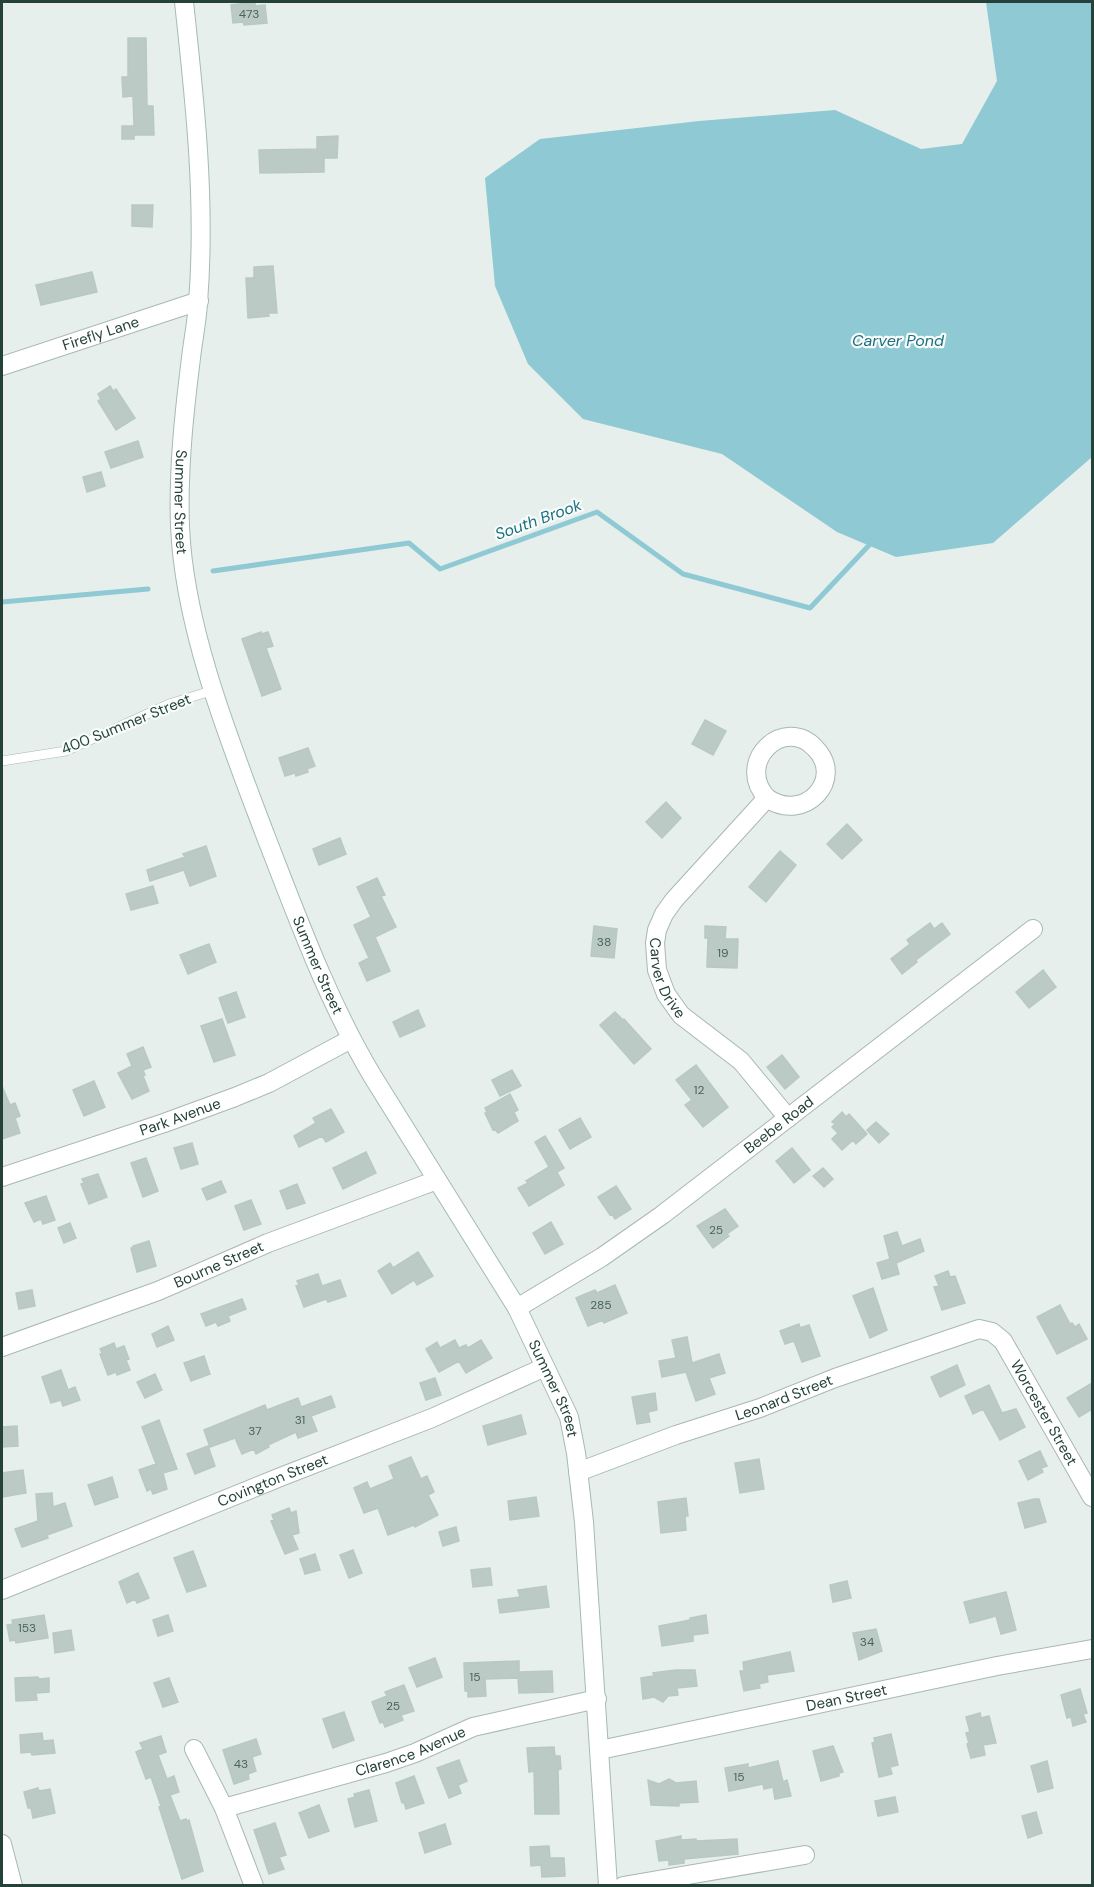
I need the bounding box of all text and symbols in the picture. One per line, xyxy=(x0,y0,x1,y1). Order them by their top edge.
house number: 473 xyxy=(239,6,259,22)
street label: Firefly Lane xyxy=(60,311,142,355)
water label: Carver Pond xyxy=(852,330,945,351)
street label: Summer Street xyxy=(170,449,192,556)
water label: South Brook xyxy=(492,494,585,545)
street label: 400 Summer Street xyxy=(58,689,194,759)
street label: Summer Street xyxy=(288,913,348,1017)
house number: 38 xyxy=(597,934,611,950)
street label: Carver Drive xyxy=(645,937,690,1022)
house number: 19 xyxy=(717,945,729,961)
house number: 12 xyxy=(694,1082,704,1098)
street label: Beebe Road xyxy=(740,1092,818,1158)
street label: Park Avenue xyxy=(137,1093,223,1140)
house number: 25 xyxy=(709,1222,723,1238)
street label: Bourne Street xyxy=(171,1236,267,1293)
house number: 285 xyxy=(590,1297,612,1313)
street label: Summer Street xyxy=(524,1337,583,1439)
street label: Worcester Street xyxy=(1006,1356,1082,1469)
street label: Leonard Street xyxy=(733,1370,836,1425)
house number: 31 xyxy=(295,1412,305,1428)
house number: 37 xyxy=(248,1423,262,1439)
street label: Covington Street xyxy=(214,1449,331,1512)
house number: 153 xyxy=(18,1620,36,1636)
house number: 34 xyxy=(860,1634,874,1650)
house number: 15 xyxy=(469,1669,481,1685)
street label: Dean Street xyxy=(804,1680,889,1716)
house number: 25 xyxy=(386,1698,400,1714)
street label: Clarence Avenue xyxy=(353,1722,469,1781)
house number: 43 xyxy=(234,1756,248,1772)
house number: 15 xyxy=(733,1769,745,1785)

